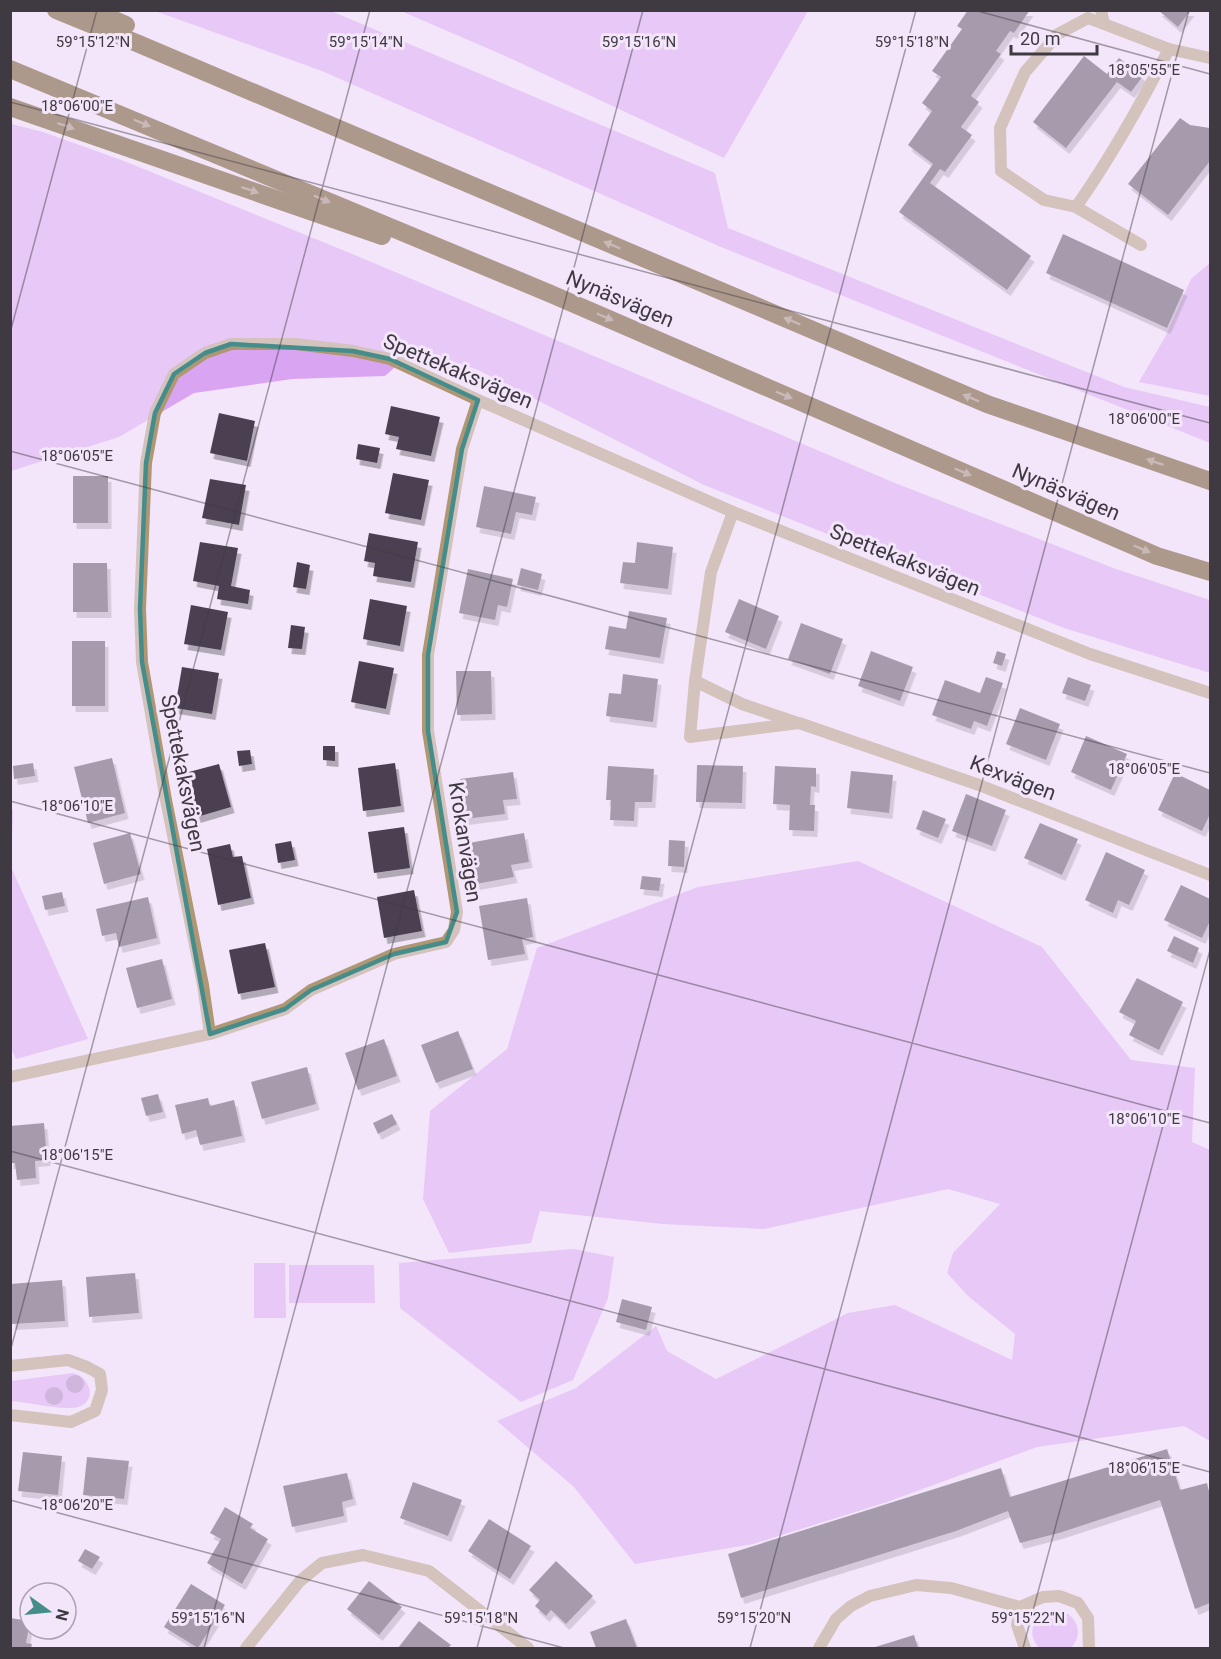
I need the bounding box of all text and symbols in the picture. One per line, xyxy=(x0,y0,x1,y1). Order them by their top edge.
scale bar xyxy=(1011,18,1096,56)
text: 20 m xyxy=(1020,28,1060,49)
text: 59°15'12"N xyxy=(56,33,130,51)
text: 59°15'14"N xyxy=(329,33,403,51)
text: 59°15'16"N xyxy=(602,33,676,51)
text: 59°15'18"N xyxy=(875,33,949,51)
text: 18°05'55"E xyxy=(1108,61,1181,79)
text: 18°06'00"E xyxy=(41,97,114,115)
one-way arrow xyxy=(133,119,151,129)
one-way arrow xyxy=(57,122,75,132)
one-way arrow xyxy=(241,186,259,196)
one-way arrow xyxy=(313,195,331,204)
one-way arrow xyxy=(603,240,621,250)
street label: Nynäsvägen xyxy=(562,266,678,332)
one-way arrow xyxy=(596,313,613,322)
one-way arrow xyxy=(782,316,800,326)
street label: Spettekaksvägen xyxy=(380,329,536,413)
one-way arrow xyxy=(775,390,793,400)
one-way arrow xyxy=(962,392,980,402)
text: 18°06'00"E xyxy=(1108,410,1181,428)
text: 18°06'05"E xyxy=(41,447,114,465)
one-way arrow xyxy=(1146,456,1164,466)
street label: Nynäsvägen xyxy=(1008,459,1124,525)
one-way arrow xyxy=(954,467,972,477)
street label: Spettekaksvägen xyxy=(826,519,984,601)
one-way arrow xyxy=(1133,545,1150,554)
street label: Spettekaksvägen xyxy=(156,692,210,854)
street label: Kexvägen xyxy=(966,751,1060,805)
text: 18°06'05"E xyxy=(1108,760,1181,778)
street label: Krokanvägen xyxy=(444,780,486,904)
text: 18°06'10"E xyxy=(41,797,114,815)
text: 18°06'10"E xyxy=(1108,1110,1181,1128)
text: 18°06'15"E xyxy=(41,1146,114,1164)
text: 18°06'15"E xyxy=(1108,1459,1181,1477)
text: 18°06'20"E xyxy=(41,1496,114,1514)
north arrow xyxy=(18,1581,78,1641)
text: N xyxy=(51,1607,73,1623)
text: 59°15'16"N xyxy=(171,1609,245,1627)
text: 59°15'18"N xyxy=(444,1609,518,1627)
text: 59°15'20"N xyxy=(717,1609,791,1627)
text: 59°15'22"N xyxy=(991,1609,1065,1627)

